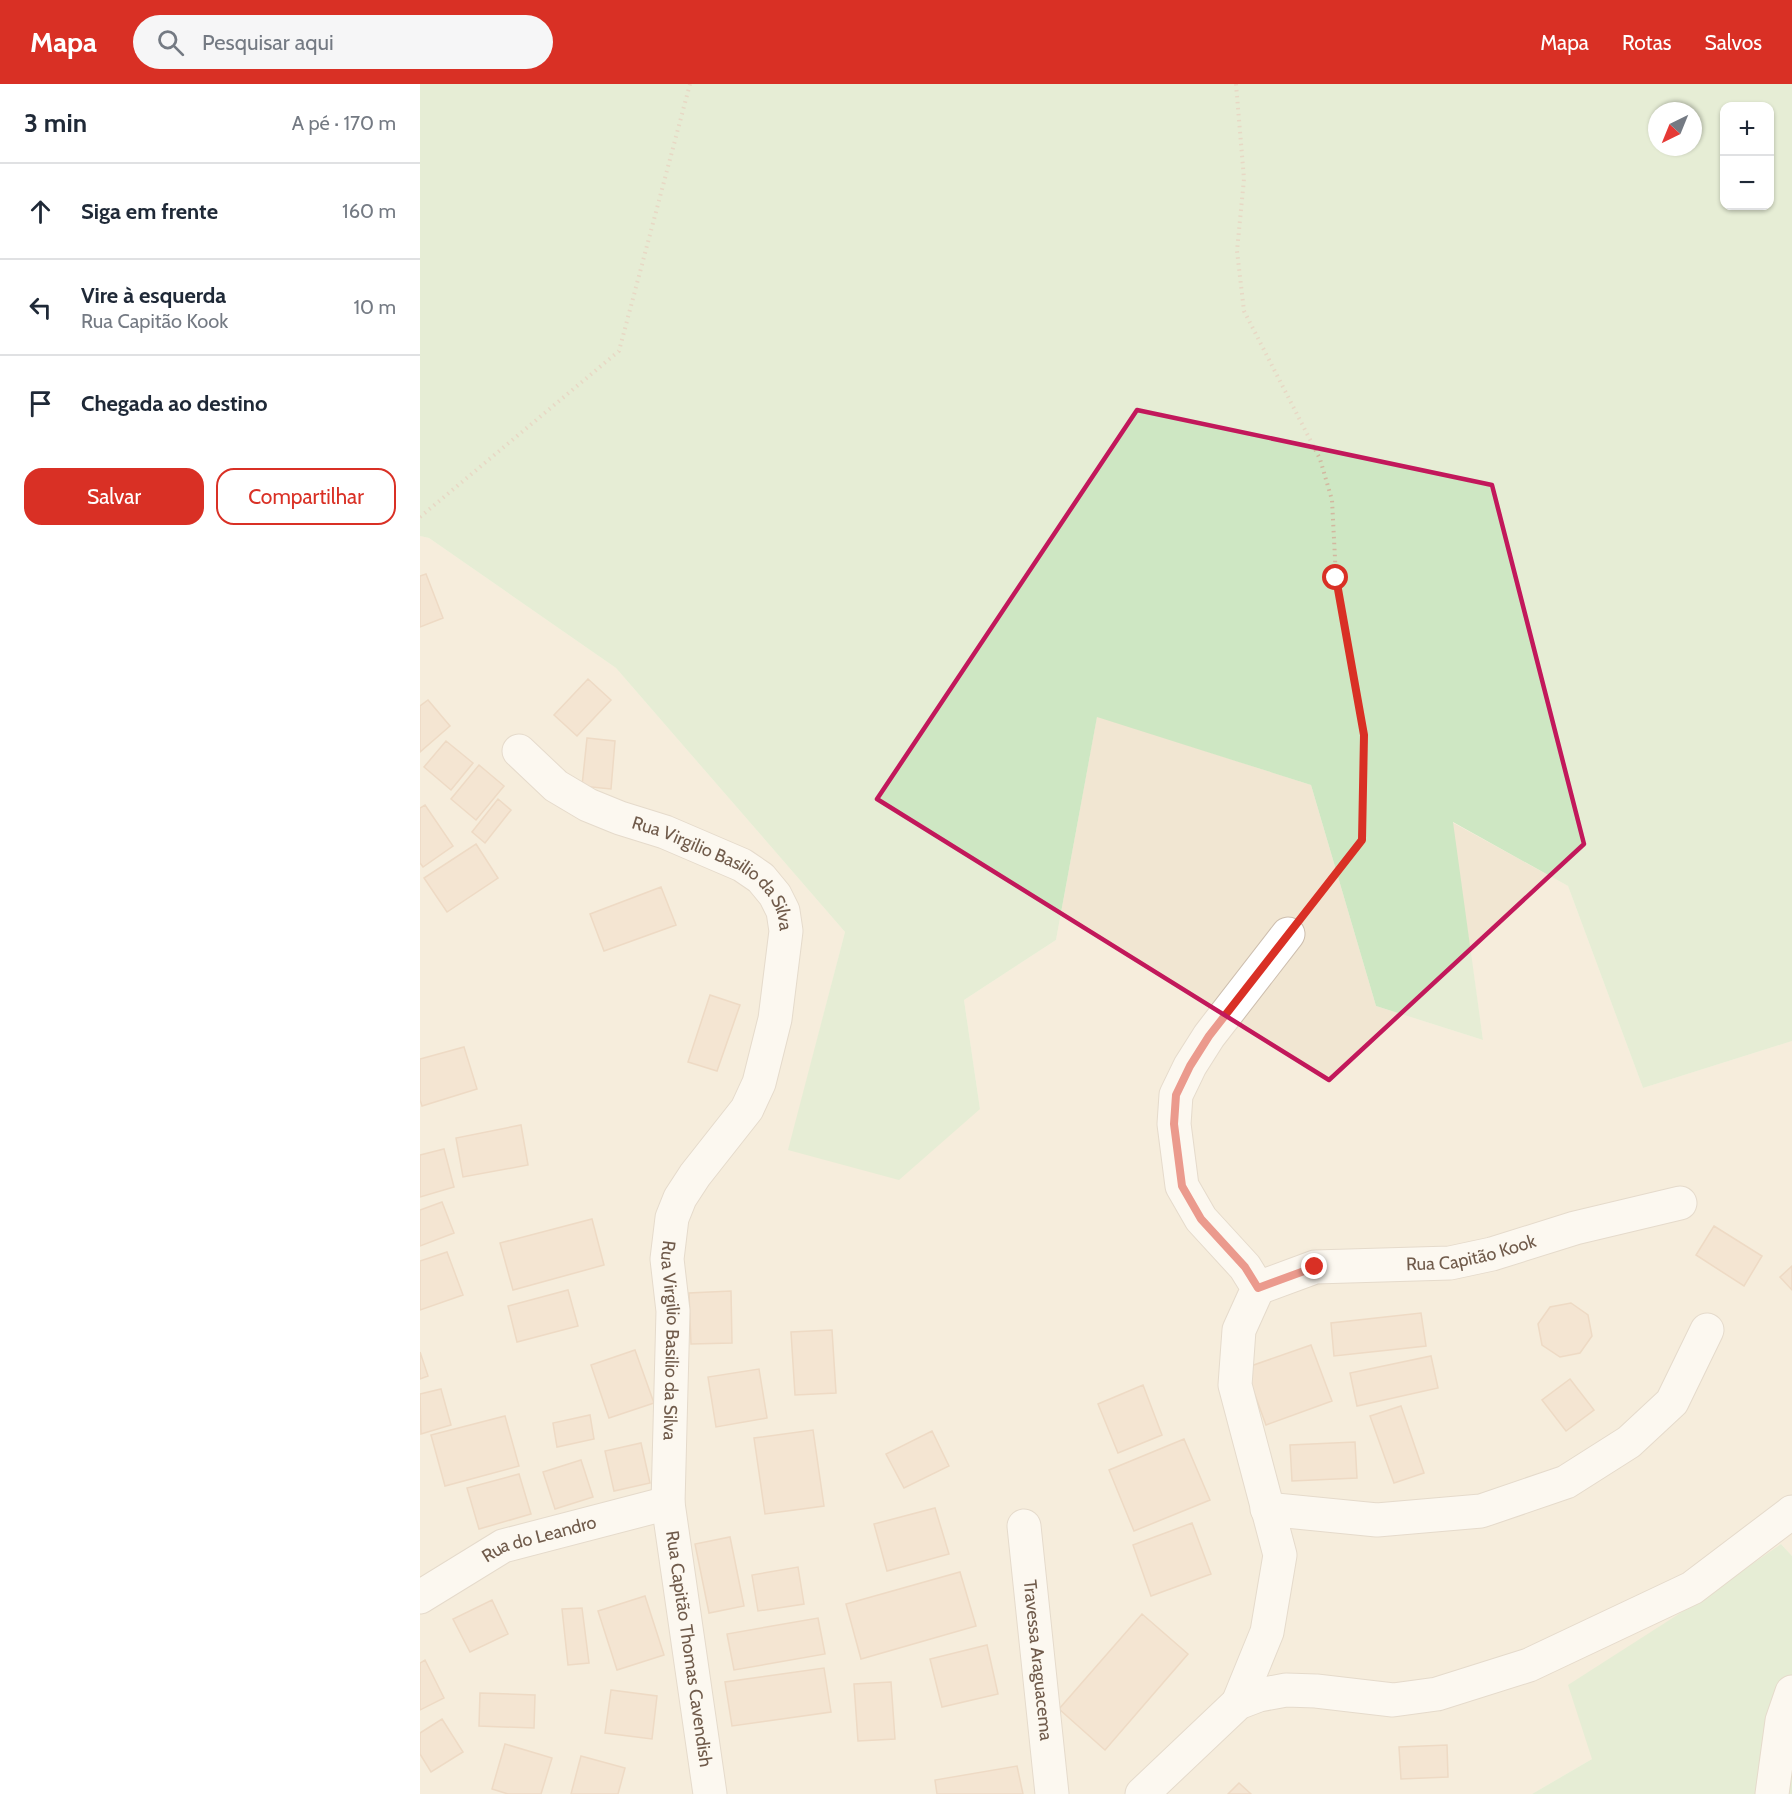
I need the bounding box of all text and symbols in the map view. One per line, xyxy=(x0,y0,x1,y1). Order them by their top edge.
search box xyxy=(133,15,553,69)
text: Mapa xyxy=(30,25,97,59)
icon: search xyxy=(154,26,187,59)
text: Pesquisar aqui xyxy=(202,29,334,56)
text: Mapa xyxy=(1540,30,1589,55)
text: Rotas xyxy=(1622,30,1671,55)
text: Salvos xyxy=(1704,30,1762,55)
north arrow xyxy=(1648,102,1702,156)
map controls xyxy=(1720,102,1774,210)
button: + xyxy=(1720,102,1774,156)
text: 3 min xyxy=(24,107,87,139)
text: A pé · 170 m xyxy=(292,111,396,135)
button: − xyxy=(1720,156,1774,210)
icon: ahead xyxy=(24,195,57,228)
text: Siga em frente xyxy=(81,198,218,225)
text: 160 m xyxy=(342,199,396,223)
text: Vire à esquerda xyxy=(81,282,226,309)
icon: left xyxy=(24,291,57,324)
text: 10 m xyxy=(353,295,396,319)
text: Rua Capitão Kook xyxy=(81,309,228,333)
icon: arrive xyxy=(24,387,57,420)
text: Chegada ao destino xyxy=(81,390,267,417)
button: Salvar xyxy=(24,468,204,525)
button: Compartilhar xyxy=(216,468,396,525)
route start xyxy=(1322,564,1348,590)
street label: Rua Virgilio Basilio da Silva xyxy=(629,811,797,932)
street label: Rua Capitão Kook xyxy=(1406,1230,1540,1275)
street label: Rua Virgilio Basilio da Silva xyxy=(656,1239,684,1441)
route end xyxy=(1301,1253,1327,1279)
street label: Rua do Leandro xyxy=(478,1511,599,1567)
street label: Rua Capitão Thomas Cavendish xyxy=(661,1529,717,1768)
street label: Travessa Araguacema xyxy=(1019,1579,1057,1742)

